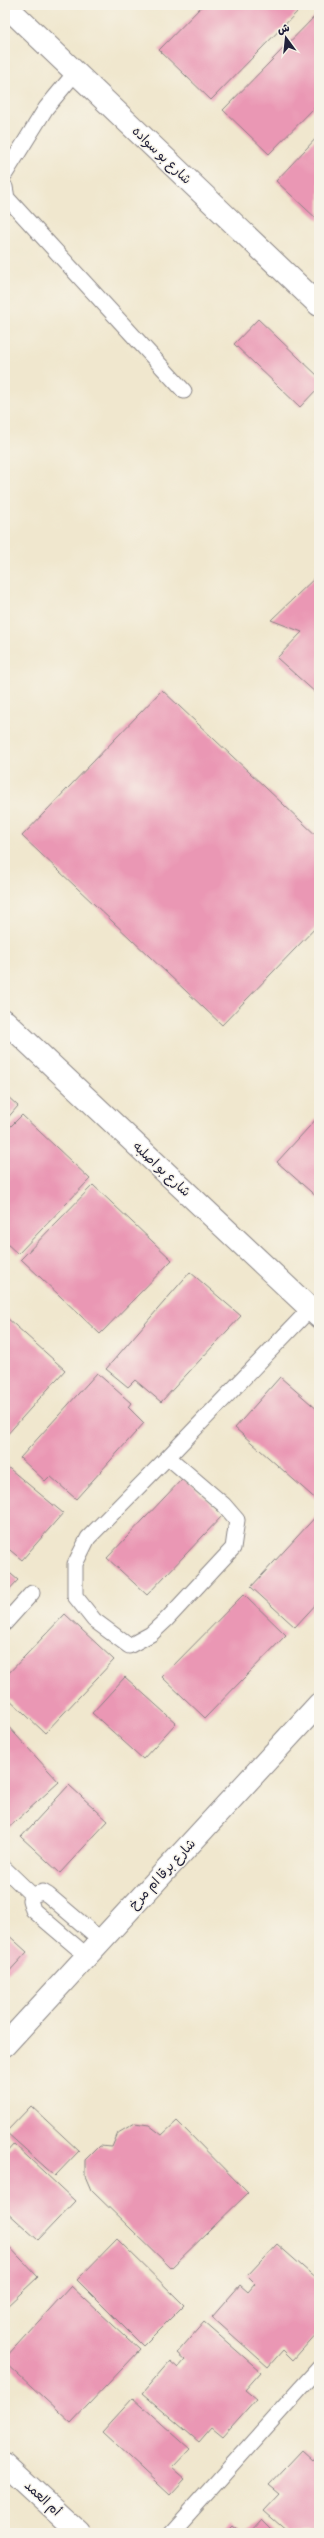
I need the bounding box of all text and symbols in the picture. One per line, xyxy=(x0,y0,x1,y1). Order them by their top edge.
north arrow xyxy=(266,18,306,58)
text: ش xyxy=(276,20,291,37)
street label: شارع بو سواده xyxy=(128,122,195,188)
street label: شارع بو اصلبه xyxy=(129,1138,195,1201)
street label: شارع برقا ام مرخ xyxy=(125,1835,201,1914)
street label: أم العمد xyxy=(20,2477,66,2521)

